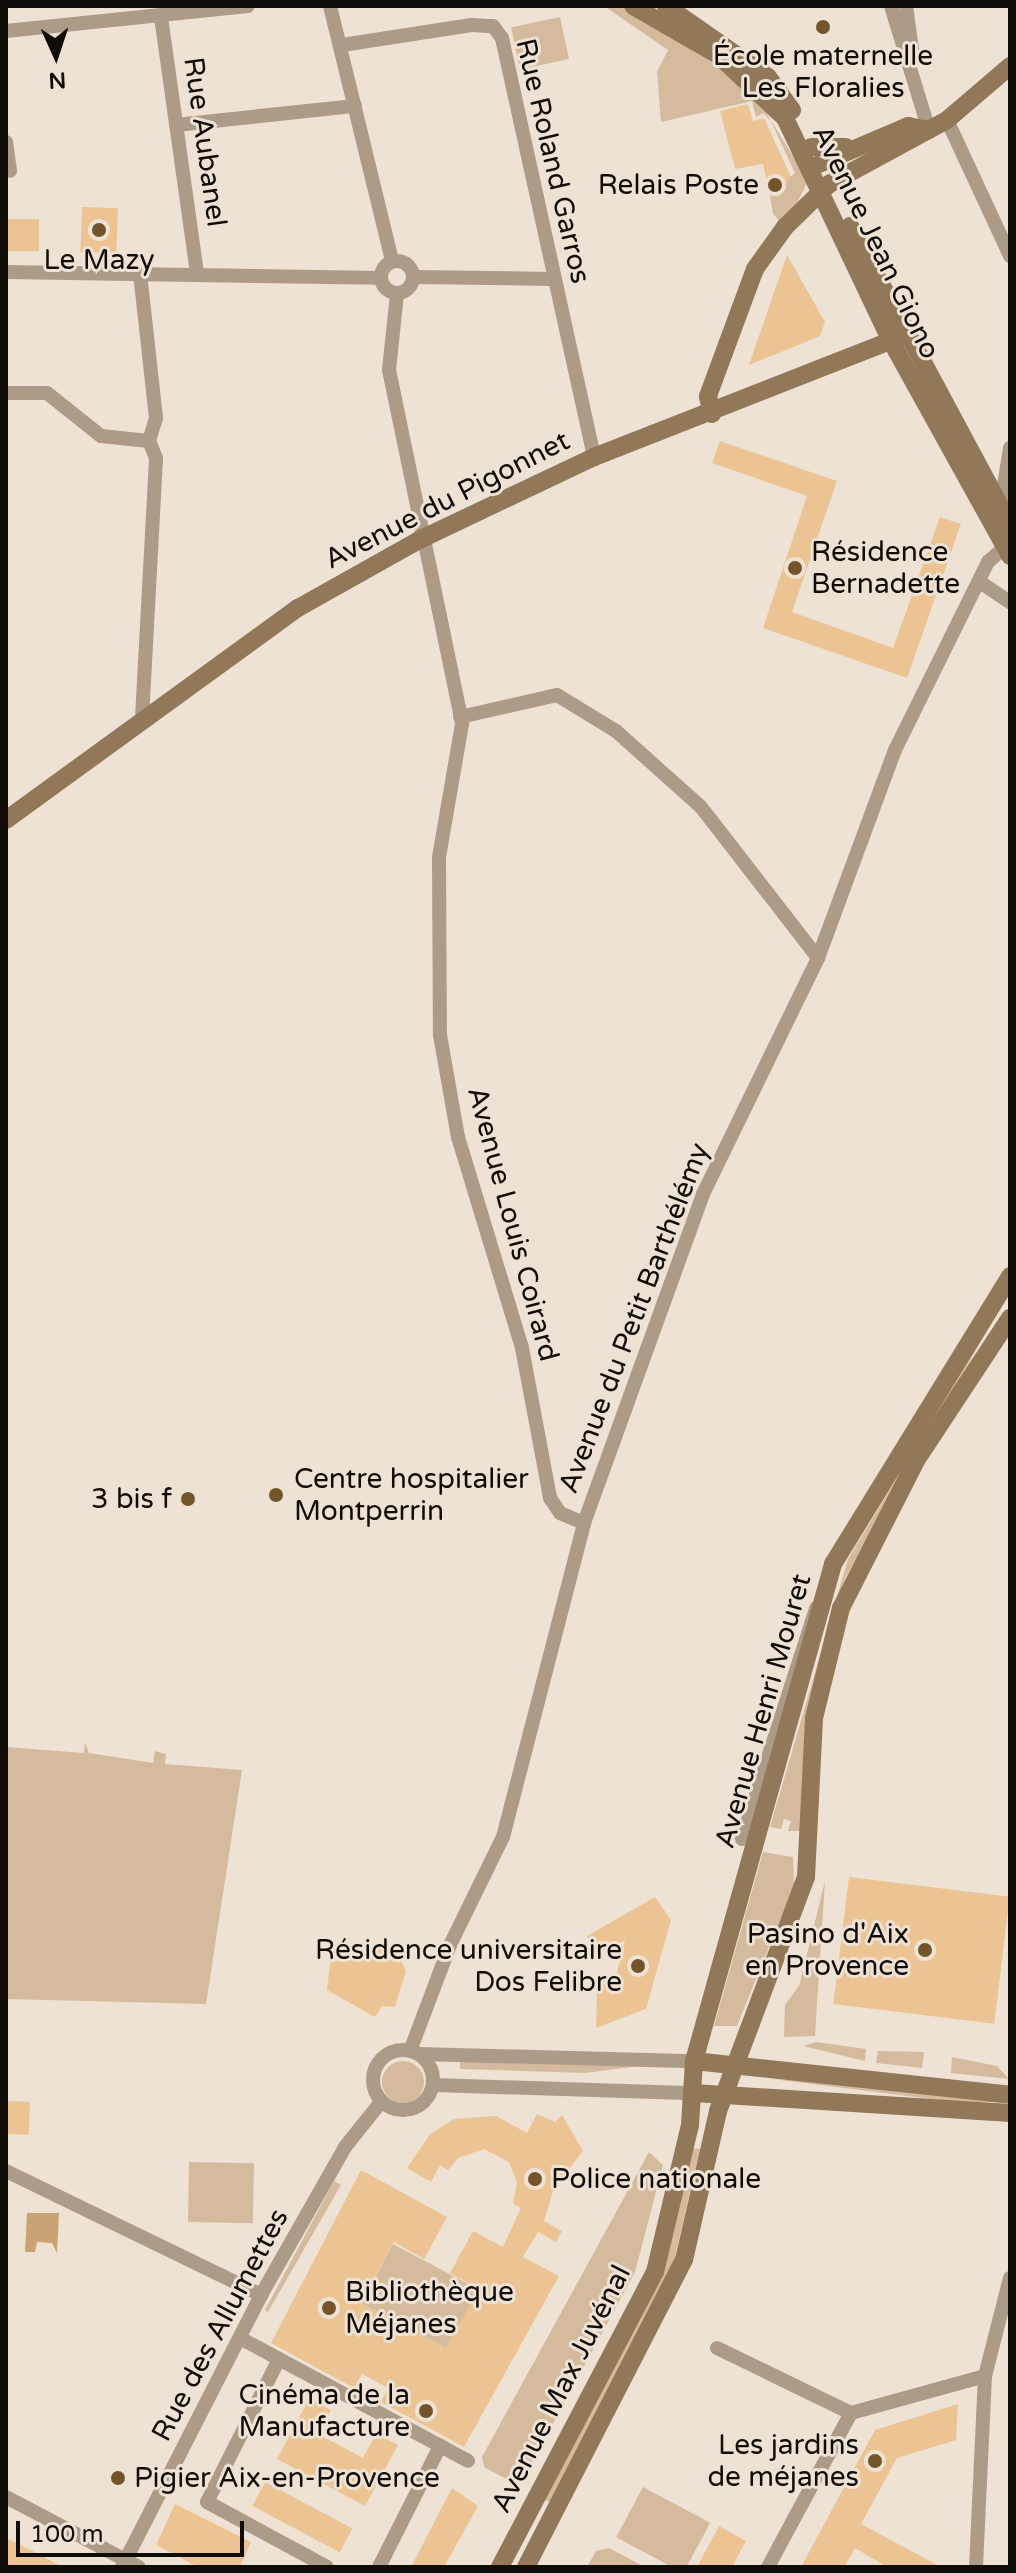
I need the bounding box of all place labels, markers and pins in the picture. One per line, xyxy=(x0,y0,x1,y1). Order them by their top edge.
marker: École maternelle Les Floralies xyxy=(814,18,832,36)
place label: École maternelle Les Floralies xyxy=(713,39,933,105)
place label: Relais Poste xyxy=(598,168,759,202)
marker: Relais Poste xyxy=(766,176,784,194)
marker: Le Mazy xyxy=(90,221,108,239)
place label: Le Mazy xyxy=(43,243,155,277)
place label: Résidence Bernadette xyxy=(811,535,960,601)
marker: Résidence Bernadette xyxy=(786,559,804,577)
place label: Centre hospitalier Montperrin xyxy=(294,1462,529,1528)
place label: 3 bis f xyxy=(91,1482,172,1516)
marker: Centre hospitalier Montperrin xyxy=(265,1484,287,1506)
marker: 3 bis f xyxy=(179,1490,197,1508)
place label: Pasino d'Aix en Provence xyxy=(745,1917,909,1983)
place label: Résidence universitaire Dos Felibre xyxy=(315,1933,622,1999)
marker: Pasino d'Aix en Provence xyxy=(916,1941,934,1959)
marker: Résidence universitaire Dos Felibre xyxy=(629,1957,647,1975)
place label: Police nationale xyxy=(551,2162,761,2196)
marker: Police nationale xyxy=(526,2170,544,2188)
place label: Bibliothèque Méjanes xyxy=(345,2275,514,2341)
marker: Bibliothèque Méjanes xyxy=(320,2299,338,2317)
place label: Cinéma de la Manufacture xyxy=(238,2378,410,2444)
marker: Cinéma de la Manufacture xyxy=(417,2402,435,2420)
place label: Les jardins de méjanes xyxy=(707,2428,859,2494)
marker: Les jardins de méjanes xyxy=(866,2452,884,2470)
place label: Pigier Aix-en-Provence xyxy=(134,2461,440,2495)
marker: Pigier Aix-en-Provence xyxy=(109,2469,127,2487)

